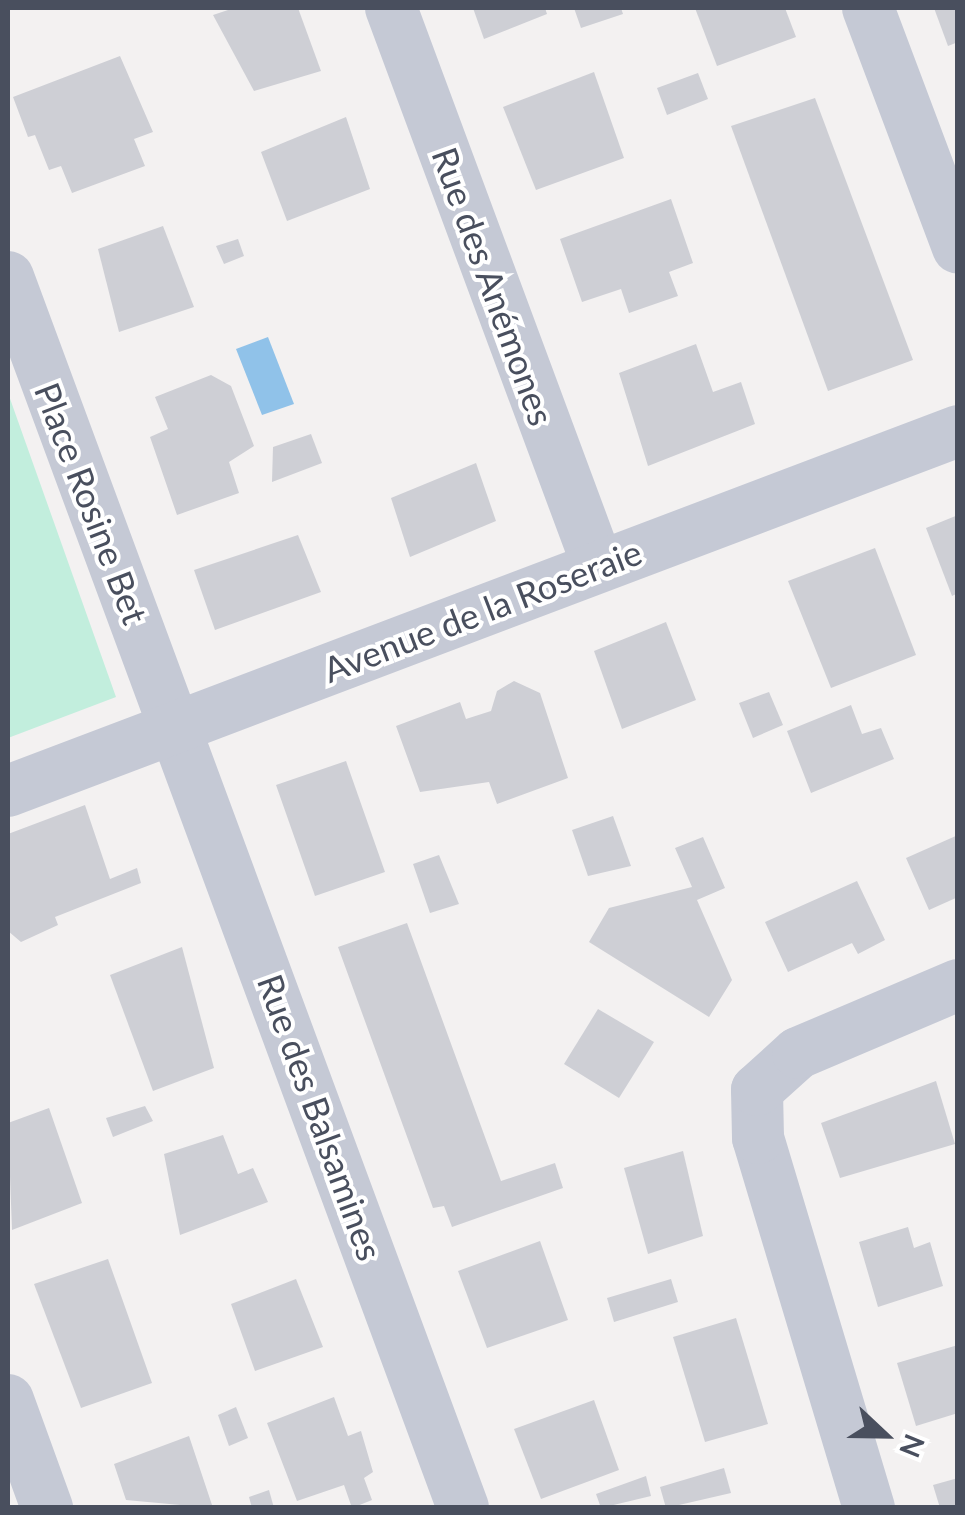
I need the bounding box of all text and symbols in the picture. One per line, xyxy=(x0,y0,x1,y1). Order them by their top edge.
street label: Rue des Anémones xyxy=(424,141,564,431)
street label: Place Rosine Bet xyxy=(27,377,157,629)
street label: Avenue de la Roseraie xyxy=(317,530,647,690)
street label: Rue des Balsamines xyxy=(250,968,392,1266)
north arrow xyxy=(835,1385,935,1485)
text: N xyxy=(893,1430,933,1463)

